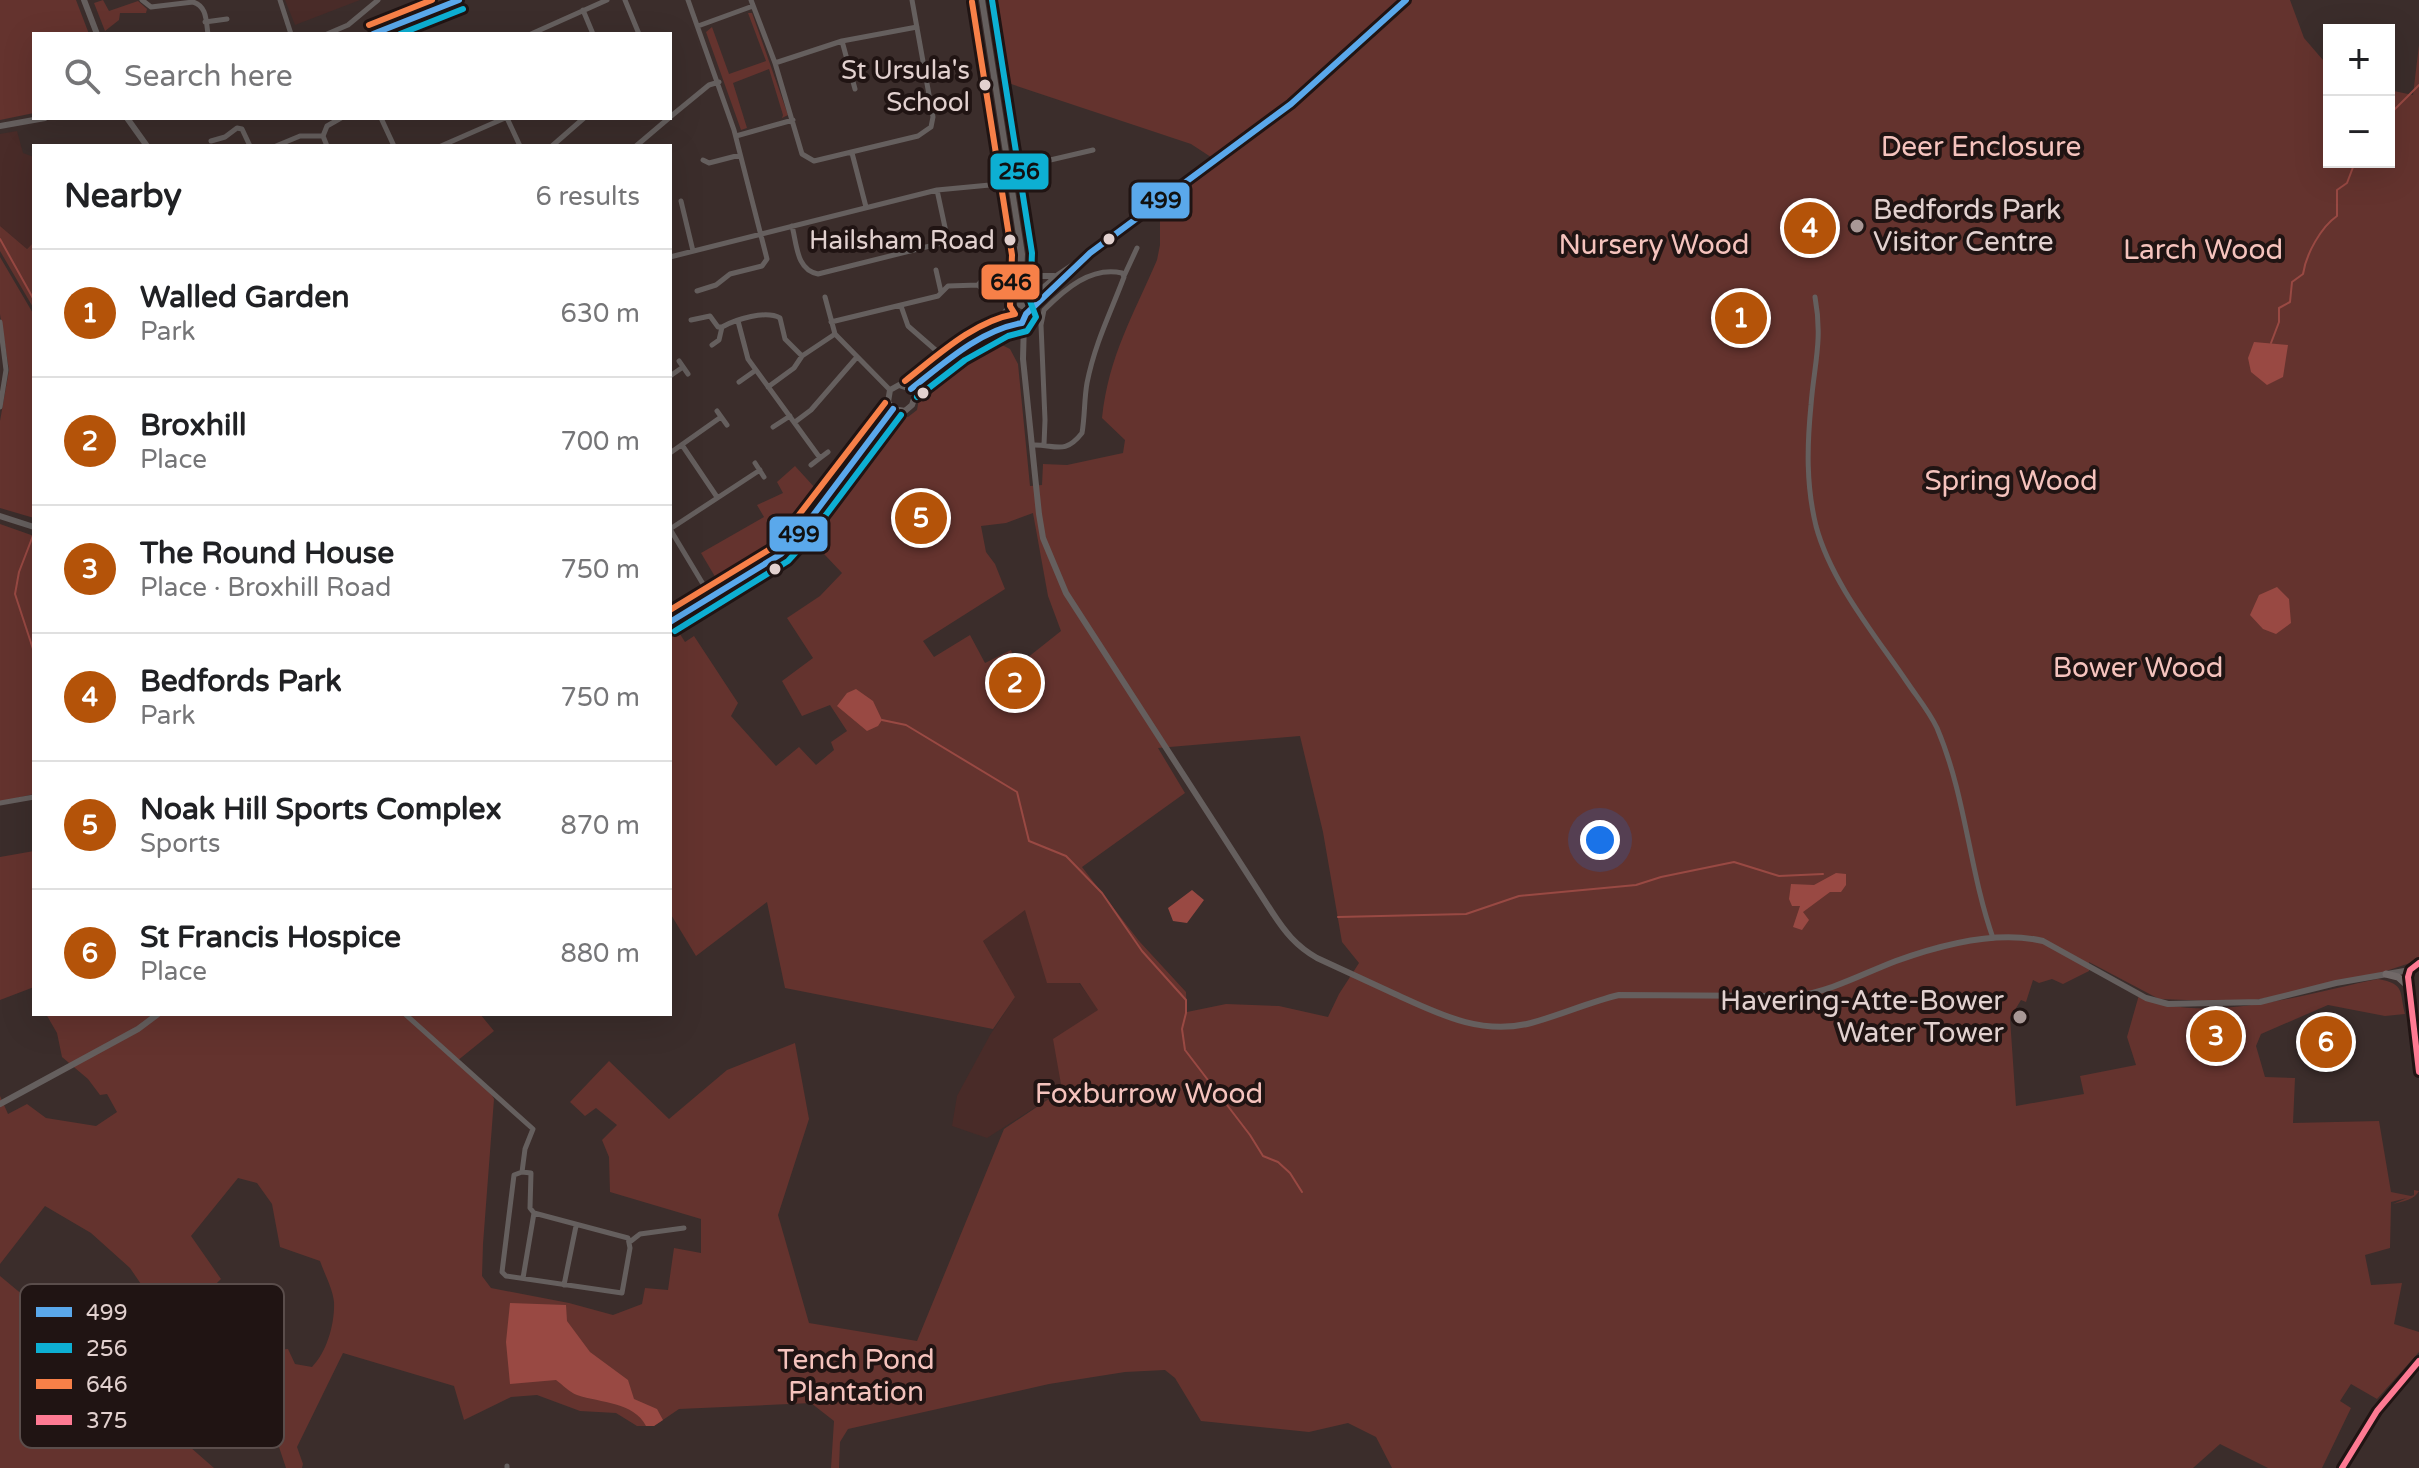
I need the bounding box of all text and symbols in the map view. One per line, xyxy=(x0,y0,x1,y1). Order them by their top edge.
map controls xyxy=(2323,24,2395,168)
button: + xyxy=(2323,24,2395,96)
search box xyxy=(32,32,672,120)
icon: search xyxy=(60,54,104,98)
place label: St Ursula's School xyxy=(841,55,970,118)
text: Search here xyxy=(124,58,293,95)
marker: St Ursula's School xyxy=(977,77,993,93)
button: − xyxy=(2323,96,2395,168)
park label: Deer Enclosure xyxy=(1881,130,2081,164)
line badge: 256 xyxy=(989,152,1050,191)
text: 256 xyxy=(998,159,1040,185)
text: Nearby xyxy=(64,176,182,217)
text: 6 results xyxy=(535,181,640,212)
line badge: 499 xyxy=(1130,181,1191,220)
text: 499 xyxy=(1140,188,1182,214)
place label: Bedfords Park Visitor Centre xyxy=(1873,193,2061,259)
pin: 4 xyxy=(1784,198,1836,258)
marker: Bedfords Park Visitor Centre xyxy=(1848,217,1866,235)
place label: Hailsham Road xyxy=(809,225,995,256)
park label: Nursery Wood xyxy=(1559,228,1750,262)
unlabelled marker xyxy=(1101,231,1117,247)
marker: Hailsham Road xyxy=(1002,232,1018,248)
park label: Larch Wood xyxy=(2123,233,2283,267)
line badge: 646 xyxy=(980,263,1041,301)
text: 646 xyxy=(990,270,1032,296)
text: Walled Garden xyxy=(140,279,349,316)
pin: 1 xyxy=(1715,288,1767,348)
text: 1 xyxy=(82,298,98,329)
text: 630 m xyxy=(560,298,640,329)
text: Park xyxy=(140,316,196,347)
unlabelled marker xyxy=(915,385,931,401)
text: Broxhill xyxy=(140,407,246,444)
text: 2 xyxy=(82,426,98,457)
text: 700 m xyxy=(560,426,640,457)
text: Place xyxy=(140,444,207,475)
park label: Spring Wood xyxy=(1924,464,2098,498)
pin: 5 xyxy=(895,488,947,548)
line badge: 499 xyxy=(768,515,829,553)
text: 499 xyxy=(778,522,820,548)
text: The Round House xyxy=(140,535,394,572)
text: 3 xyxy=(82,554,98,585)
text: 750 m xyxy=(560,554,640,585)
unlabelled marker xyxy=(767,561,783,577)
text: Place · Broxhill Road xyxy=(140,572,391,603)
park label: Bower Wood xyxy=(2053,651,2223,685)
pin: 2 xyxy=(989,653,1041,713)
text: Bedfords Park xyxy=(140,663,342,700)
text: 4 xyxy=(82,682,98,713)
text: 750 m xyxy=(560,682,640,713)
text: Park xyxy=(140,700,196,731)
text: Noak Hill Sports Complex xyxy=(140,791,502,828)
text: 5 xyxy=(82,810,98,841)
text: 870 m xyxy=(560,810,640,841)
your location xyxy=(1580,820,1620,860)
text: Sports xyxy=(140,828,220,859)
text: St Francis Hospice xyxy=(140,919,401,956)
text: 6 xyxy=(82,938,98,969)
text: 880 m xyxy=(560,938,640,969)
text: Place xyxy=(140,956,207,987)
place label: Havering-Atte-Bower Water Tower xyxy=(1720,984,2004,1050)
pin: 3 xyxy=(2190,1006,2242,1066)
marker: Havering-Atte-Bower Water Tower xyxy=(2011,1008,2029,1026)
pin: 6 xyxy=(2300,1012,2352,1072)
park label: Foxburrow Wood xyxy=(1035,1077,1263,1111)
legend xyxy=(20,1284,284,1448)
text: 499 xyxy=(86,1300,127,1326)
text: 256 xyxy=(86,1336,127,1362)
park label: Tench Pond Plantation xyxy=(777,1343,935,1409)
text: 646 xyxy=(86,1372,127,1398)
text: 375 xyxy=(86,1408,127,1434)

